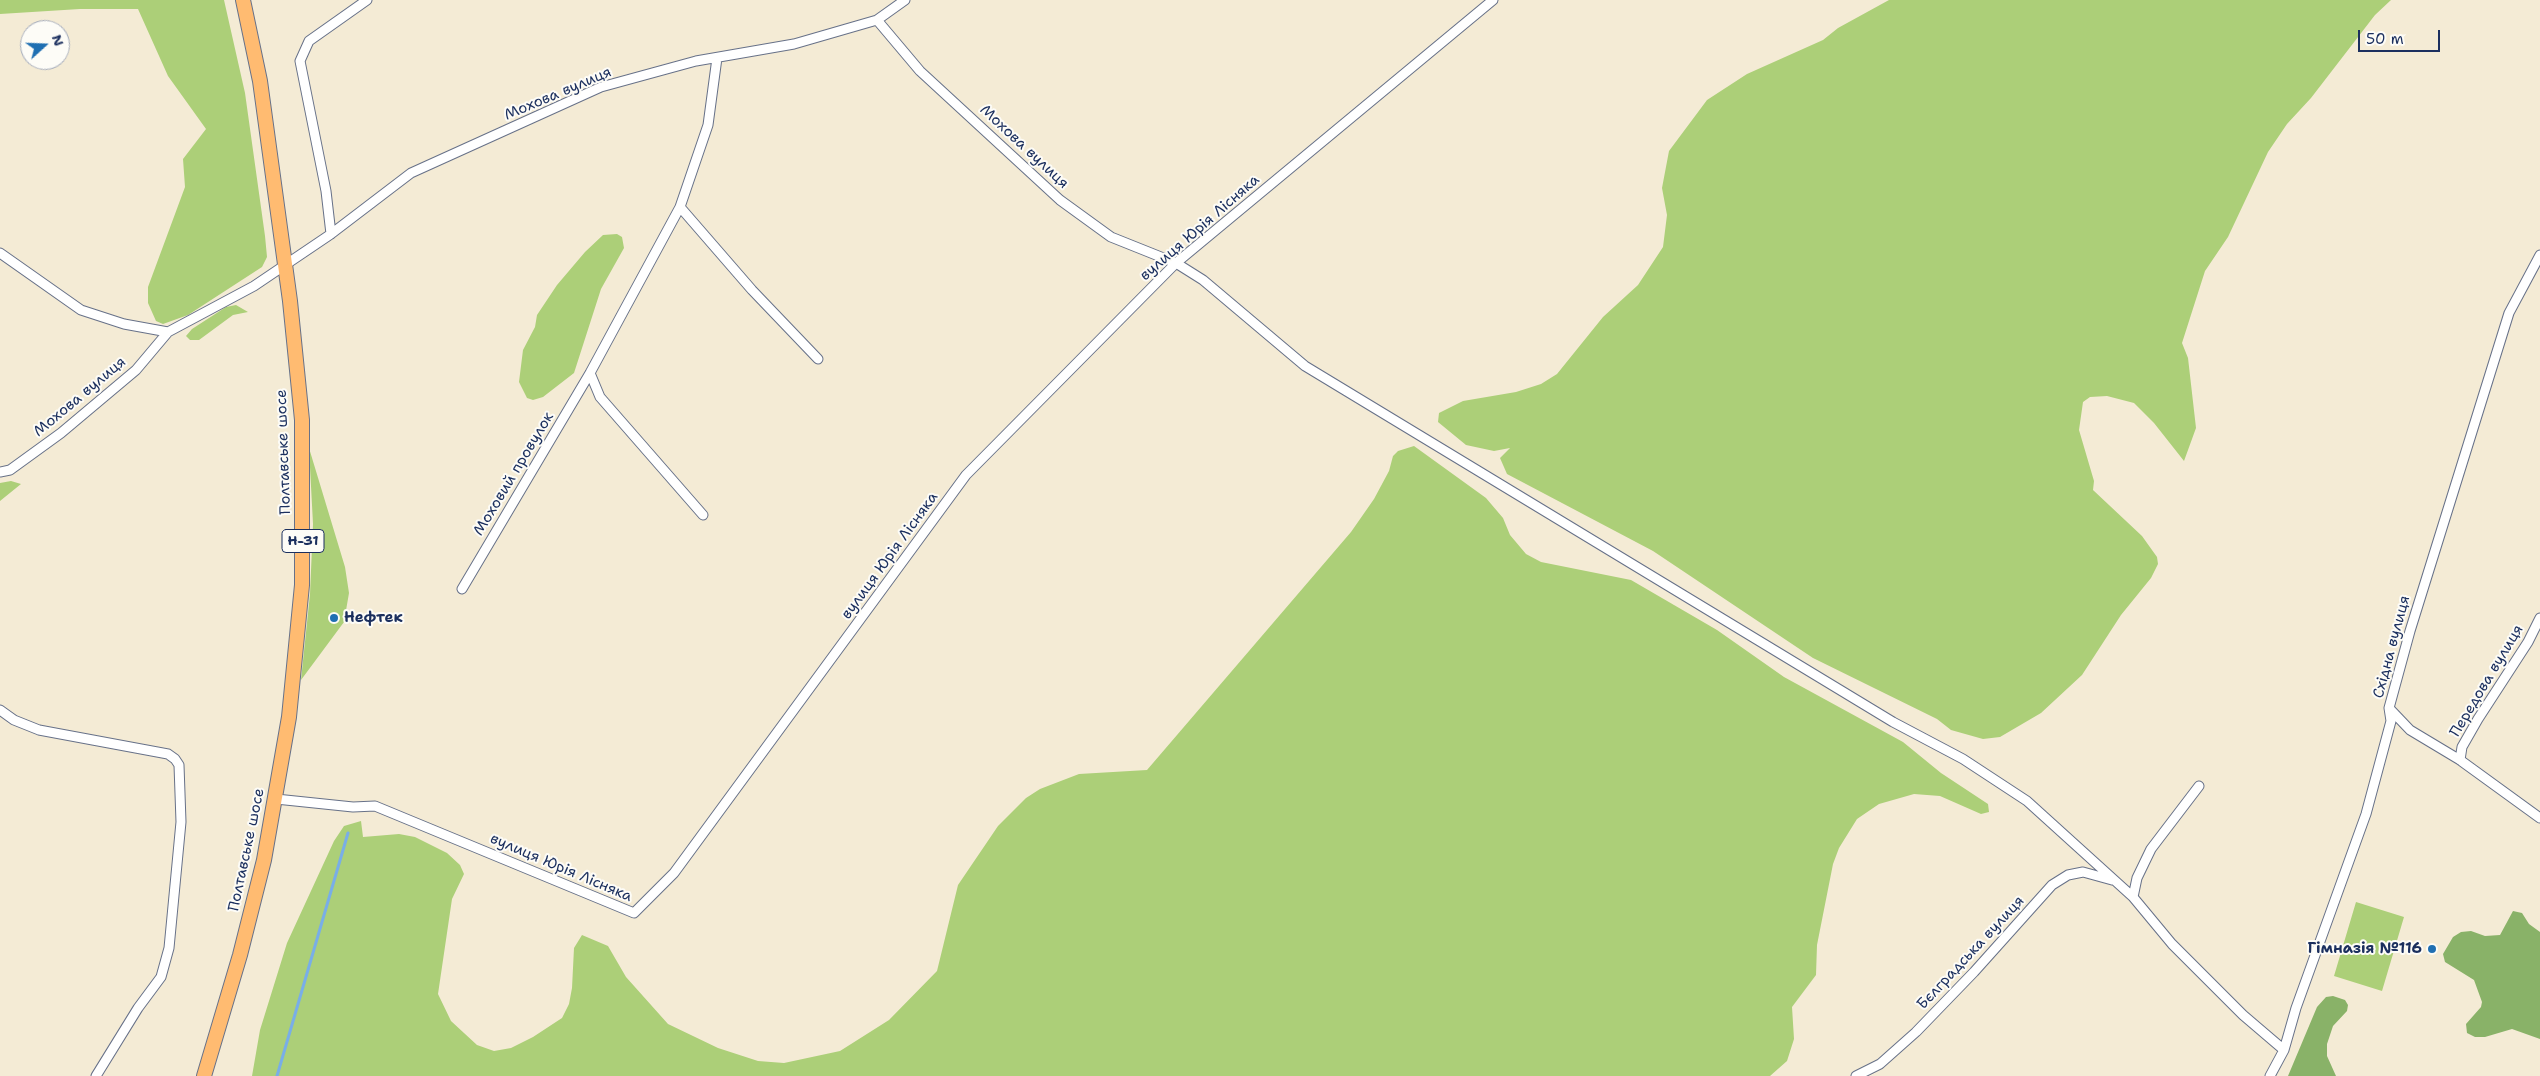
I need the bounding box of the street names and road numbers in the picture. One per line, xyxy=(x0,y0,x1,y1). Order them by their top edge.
street label: Мохова вулиця xyxy=(502,63,614,125)
street label: Мохова вулиця xyxy=(976,101,1072,193)
street label: вулиця Юрія Лісняка xyxy=(1137,171,1263,285)
street label: Мохова вулиця xyxy=(30,353,130,441)
street label: Полтавське шосе xyxy=(273,389,295,515)
street label: Моховий провулок xyxy=(470,409,558,539)
street label: вулиця Юрія Лісняка xyxy=(838,489,942,623)
road number: Н-31 xyxy=(282,530,324,552)
street label: Східна вулиця xyxy=(2370,594,2414,700)
street label: Передова вулиця xyxy=(2446,622,2528,740)
street label: Полтавське шосе xyxy=(225,787,269,913)
street label: вулиця Юрія Лісняка xyxy=(487,830,635,906)
street label: Бєлградська вулиця xyxy=(1914,892,2028,1014)

